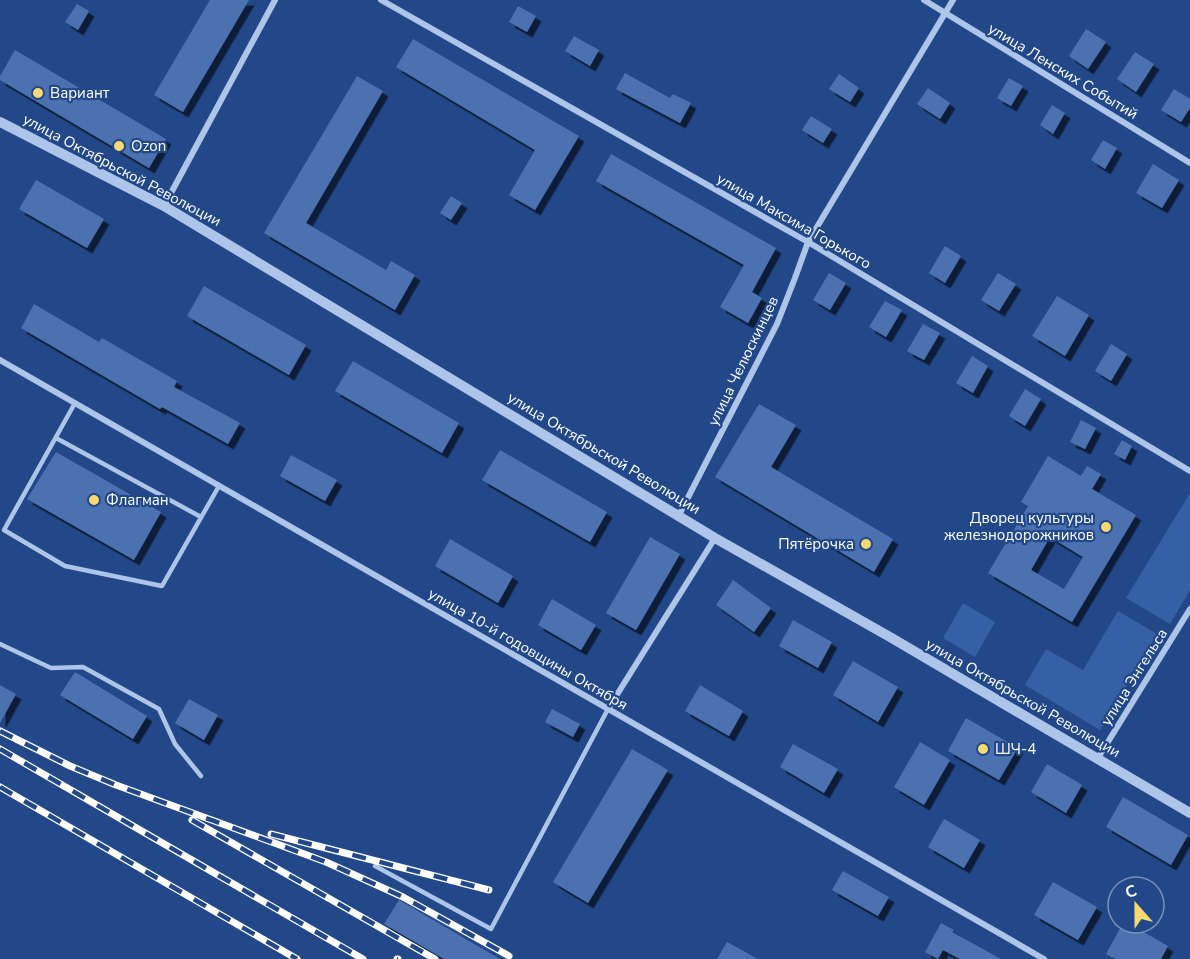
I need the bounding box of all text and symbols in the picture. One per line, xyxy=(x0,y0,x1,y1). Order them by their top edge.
street label: улица Ленских Событий xyxy=(984,18,1142,124)
place label: Вариант xyxy=(50,83,110,103)
marker: Вариант xyxy=(31,86,45,100)
street label: улица Октябрьской Революции xyxy=(19,109,225,231)
place label: Ozon xyxy=(131,136,166,156)
marker: Ozon xyxy=(112,139,126,153)
street label: улица Максима Горького xyxy=(713,169,875,273)
street label: улица Челюскинцев xyxy=(703,293,783,429)
street label: улица Октябрьской Революции xyxy=(504,387,704,519)
place label: Флагман xyxy=(106,490,169,510)
marker: Флагман xyxy=(87,493,101,507)
place label: Дворец культуры железнодорожников xyxy=(944,508,1094,545)
marker: Дворец культуры железнодорожников xyxy=(1099,520,1113,534)
place label: Пятёрочка xyxy=(778,534,854,554)
marker: Пятёрочка xyxy=(859,537,873,551)
street label: улица 10-й годовщины Октября xyxy=(424,583,632,715)
street label: улица Энгельса xyxy=(1096,625,1172,729)
street label: улица Октябрьской Революции xyxy=(922,634,1124,762)
place label: ШЧ-4 xyxy=(995,739,1036,759)
marker: ШЧ-4 xyxy=(976,742,990,756)
north arrow xyxy=(1106,875,1166,935)
text: С xyxy=(1122,880,1140,904)

